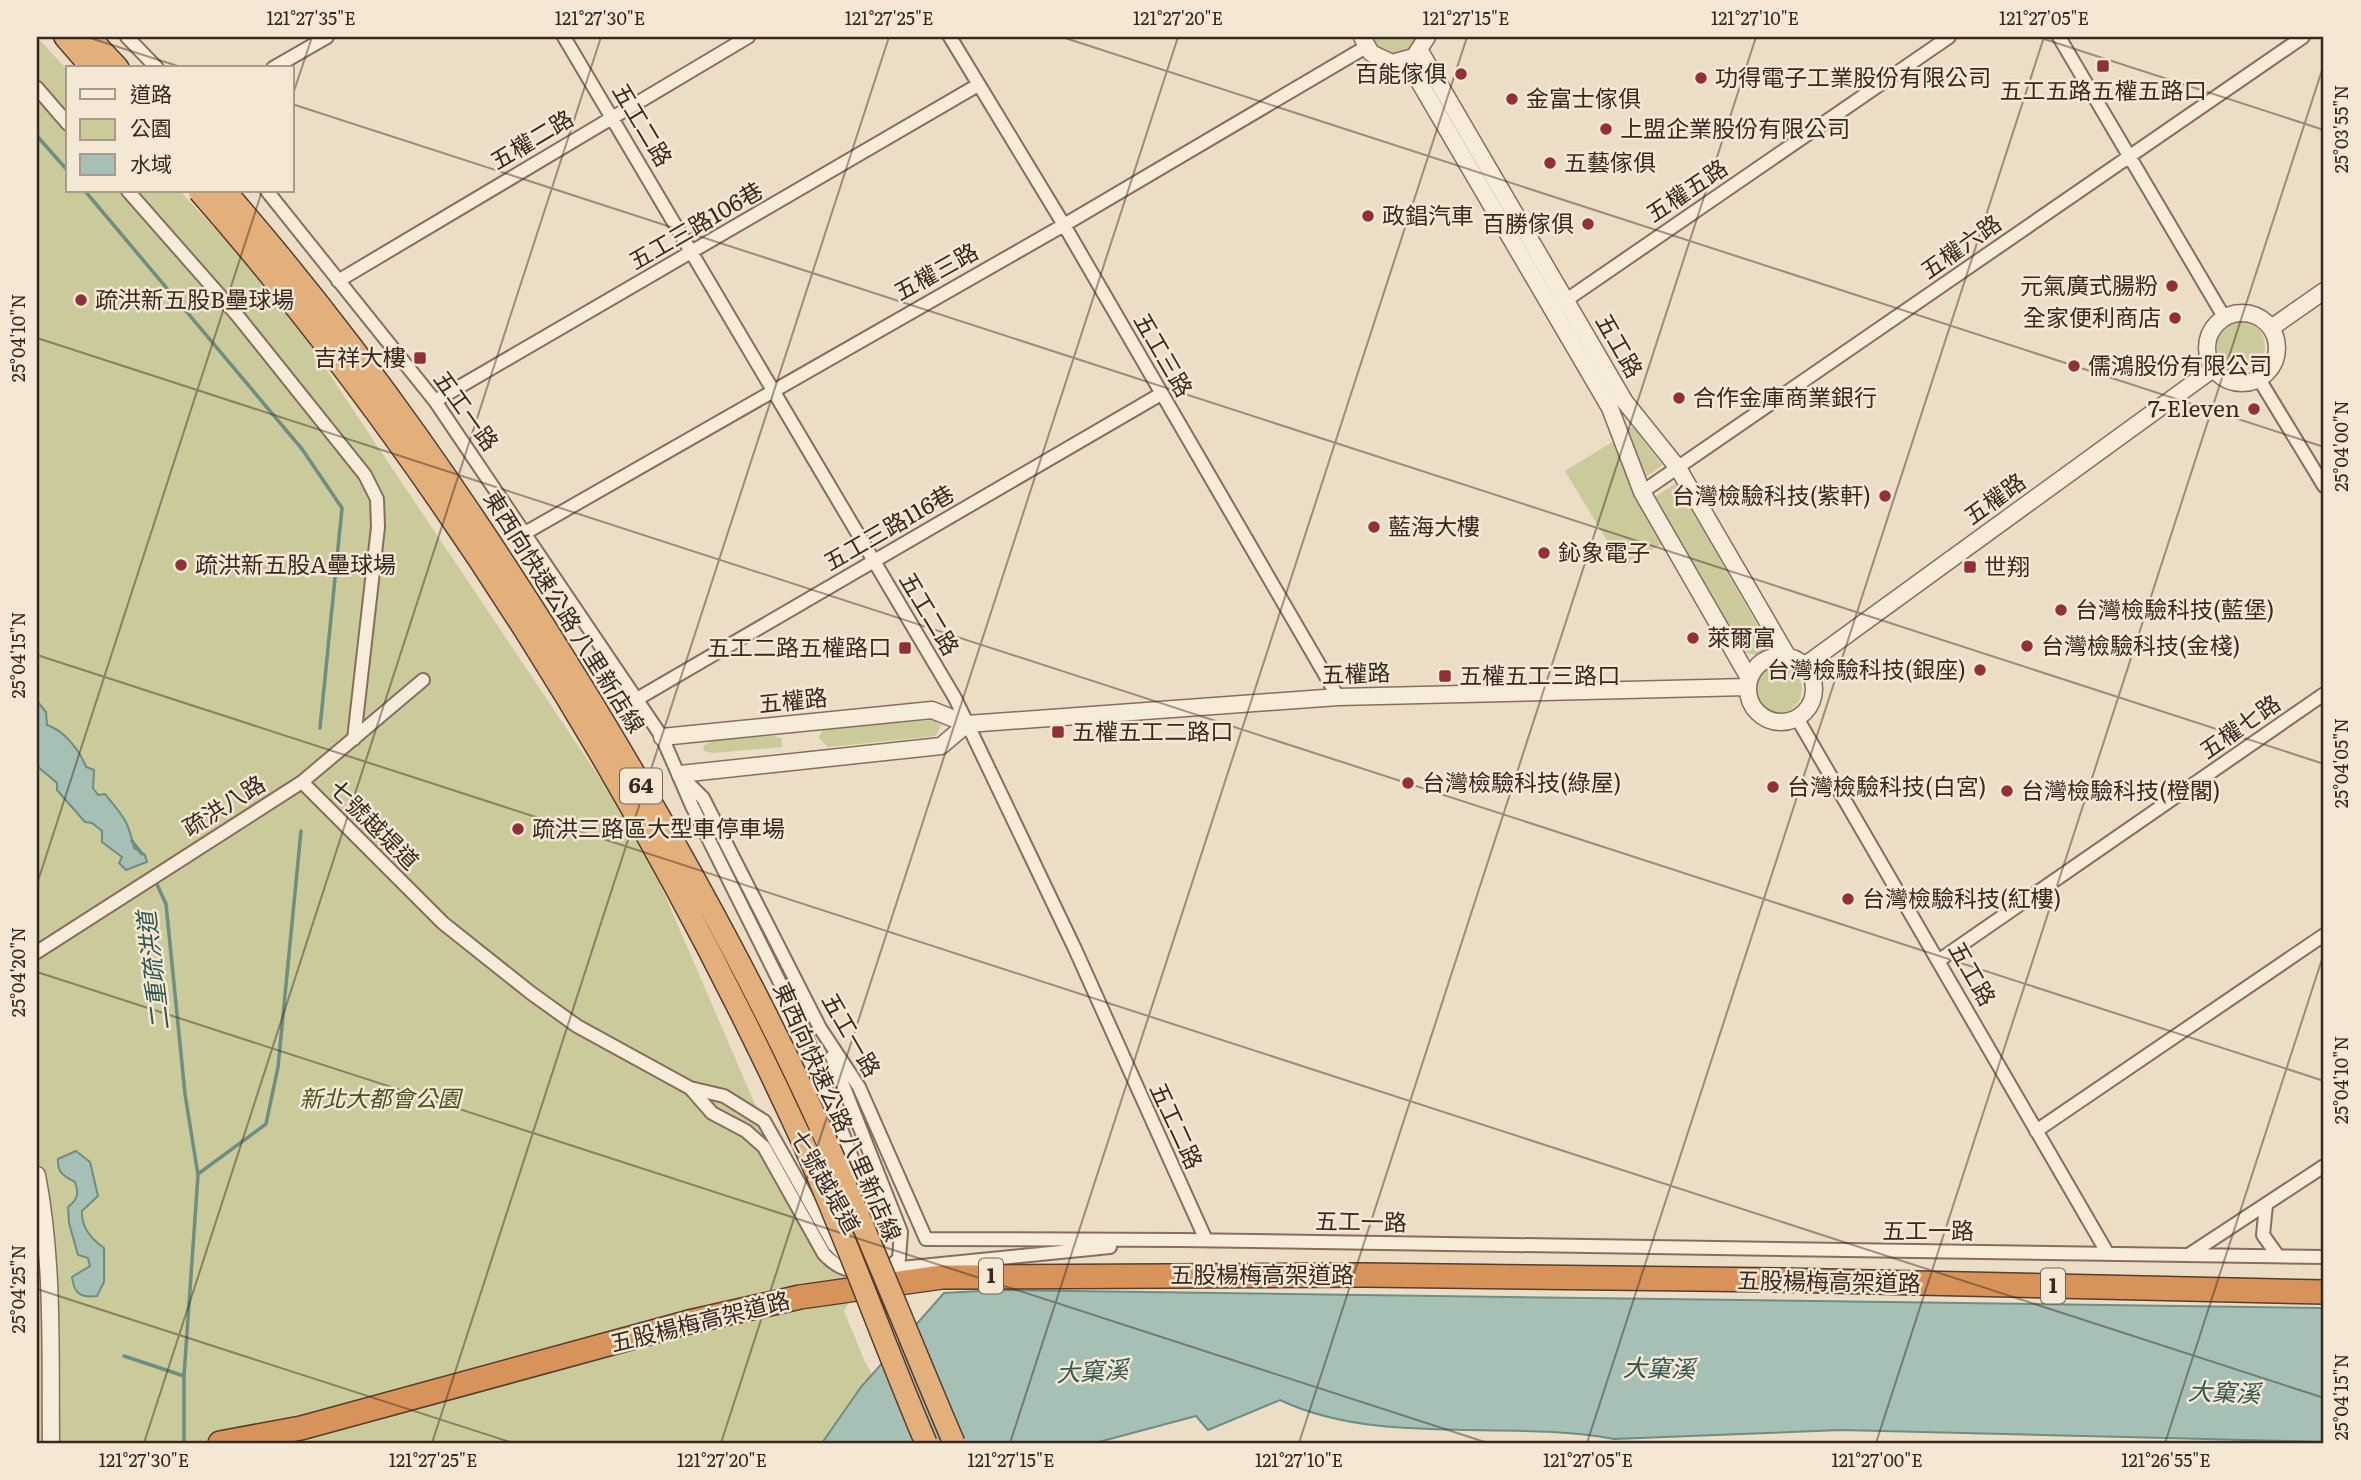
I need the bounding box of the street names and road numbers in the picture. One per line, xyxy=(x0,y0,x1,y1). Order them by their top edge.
street label: 五工二路 xyxy=(605,76,682,172)
street label: 五權二路 xyxy=(483,100,579,177)
street label: 五權五路 xyxy=(1638,150,1734,229)
street label: 五工三路106巷 xyxy=(622,172,768,276)
street label: 五權六路 xyxy=(1912,205,2007,286)
street label: 五權三路 xyxy=(887,233,984,307)
street label: 五工三路 xyxy=(1127,306,1202,402)
street label: 五工路 xyxy=(1589,307,1653,383)
street label: 五工一路 xyxy=(427,363,508,457)
street label: 五權路 xyxy=(1956,463,2032,531)
street label: 五工三路116巷 xyxy=(816,475,960,578)
street label: 東西向快速公路 八里新店線 xyxy=(477,483,654,739)
street label: 五工二路 xyxy=(892,565,969,661)
street label: 五權路 xyxy=(1321,654,1391,690)
street label: 五權路 xyxy=(757,678,829,720)
street label: 五權七路 xyxy=(2191,685,2286,766)
street label: 疏洪八路 xyxy=(175,766,271,843)
road number: 64 xyxy=(620,768,662,804)
street label: 七號越堤道 xyxy=(323,771,428,876)
street label: 五工路 xyxy=(1942,935,2006,1011)
street label: 東西向快速公路 八里新店線 xyxy=(766,976,911,1246)
street label: 五工一路 xyxy=(815,986,890,1082)
street label: 五工二路 xyxy=(1143,1076,1213,1174)
street label: 七號越堤道 xyxy=(783,1123,870,1239)
street label: 五工一路 xyxy=(1315,1202,1407,1238)
street label: 五工一路 xyxy=(1882,1212,1974,1246)
street label: 五股楊梅高架道路 xyxy=(1170,1256,1354,1290)
road number: 1 xyxy=(979,1258,1003,1294)
street label: 五股楊梅高架道路 xyxy=(1737,1261,1921,1299)
road number: 1 xyxy=(2041,1268,2065,1304)
street label: 五股楊梅高架道路 xyxy=(606,1281,793,1359)

